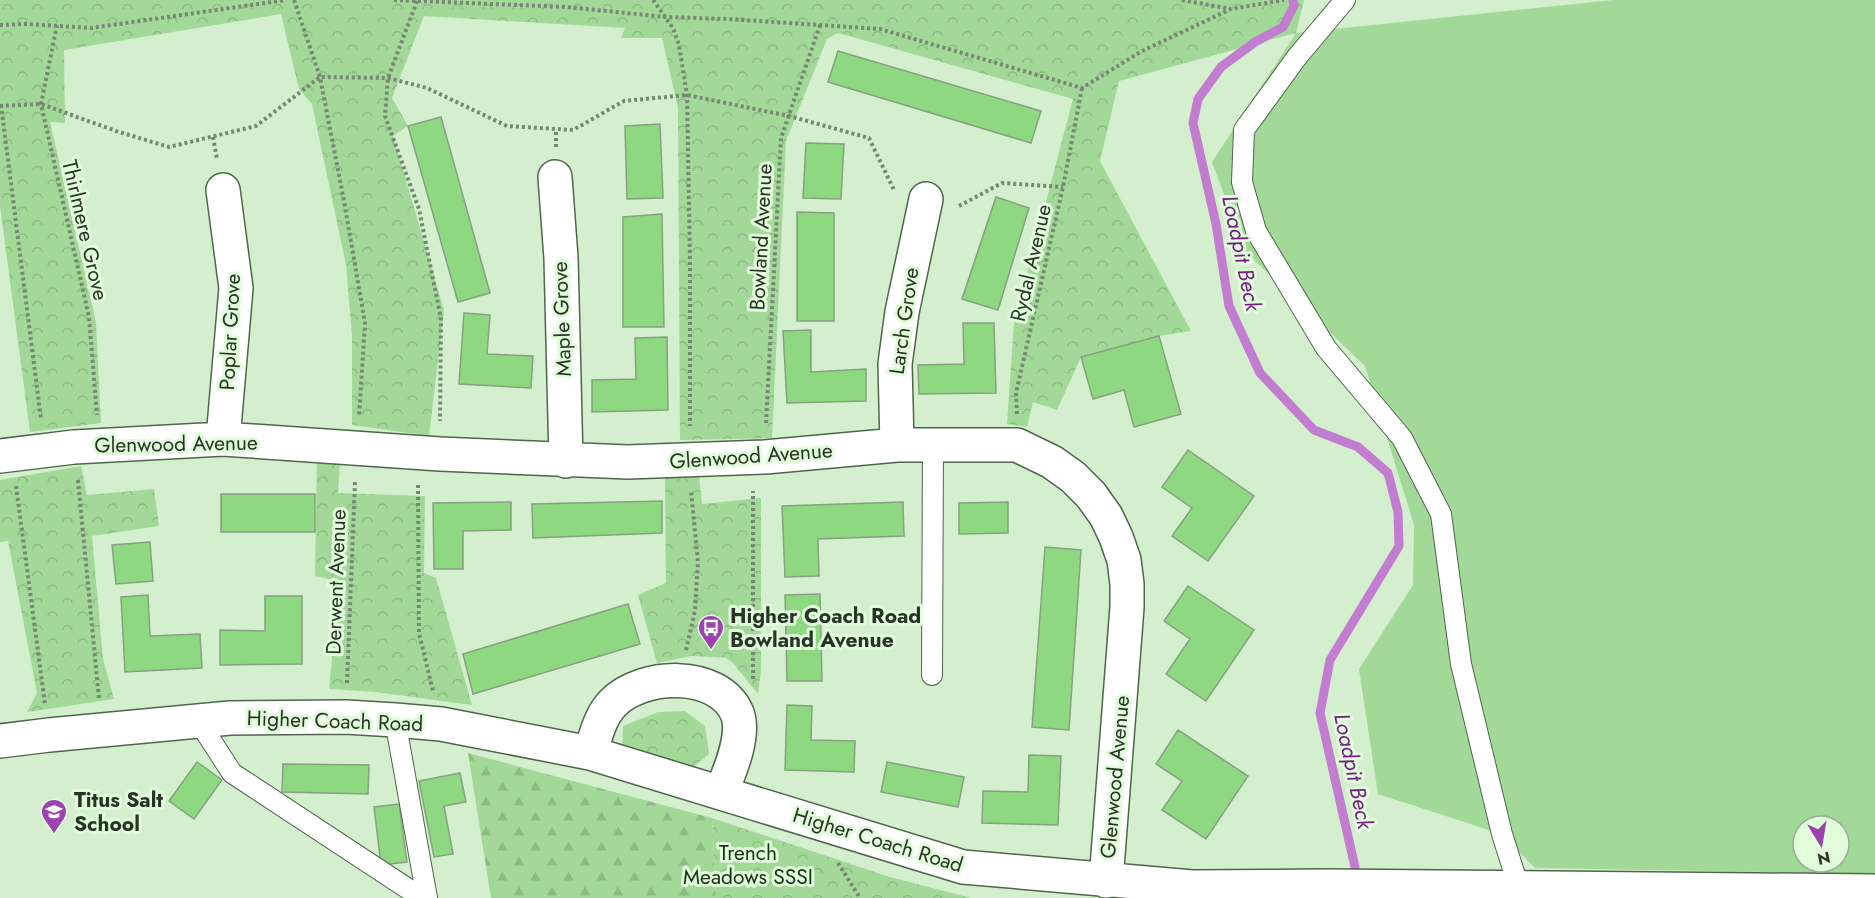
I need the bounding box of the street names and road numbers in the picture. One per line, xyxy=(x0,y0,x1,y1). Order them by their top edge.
street label: Thirlmere Grove xyxy=(54,157,116,303)
street label: Bowland Avenue xyxy=(742,163,780,311)
street label: Rydal Avenue xyxy=(1003,201,1059,325)
street label: Maple Grove xyxy=(545,261,579,377)
street label: Larch Grove xyxy=(882,265,926,376)
street label: Poplar Grove xyxy=(212,273,248,391)
street label: Glenwood Avenue xyxy=(94,428,258,460)
street label: Glenwood Avenue xyxy=(668,435,834,477)
street label: Derwent Avenue xyxy=(318,509,354,655)
street label: Glenwood Avenue xyxy=(1093,694,1137,860)
street label: Higher Coach Road xyxy=(246,703,424,739)
street label: Higher Coach Road xyxy=(789,800,967,880)

